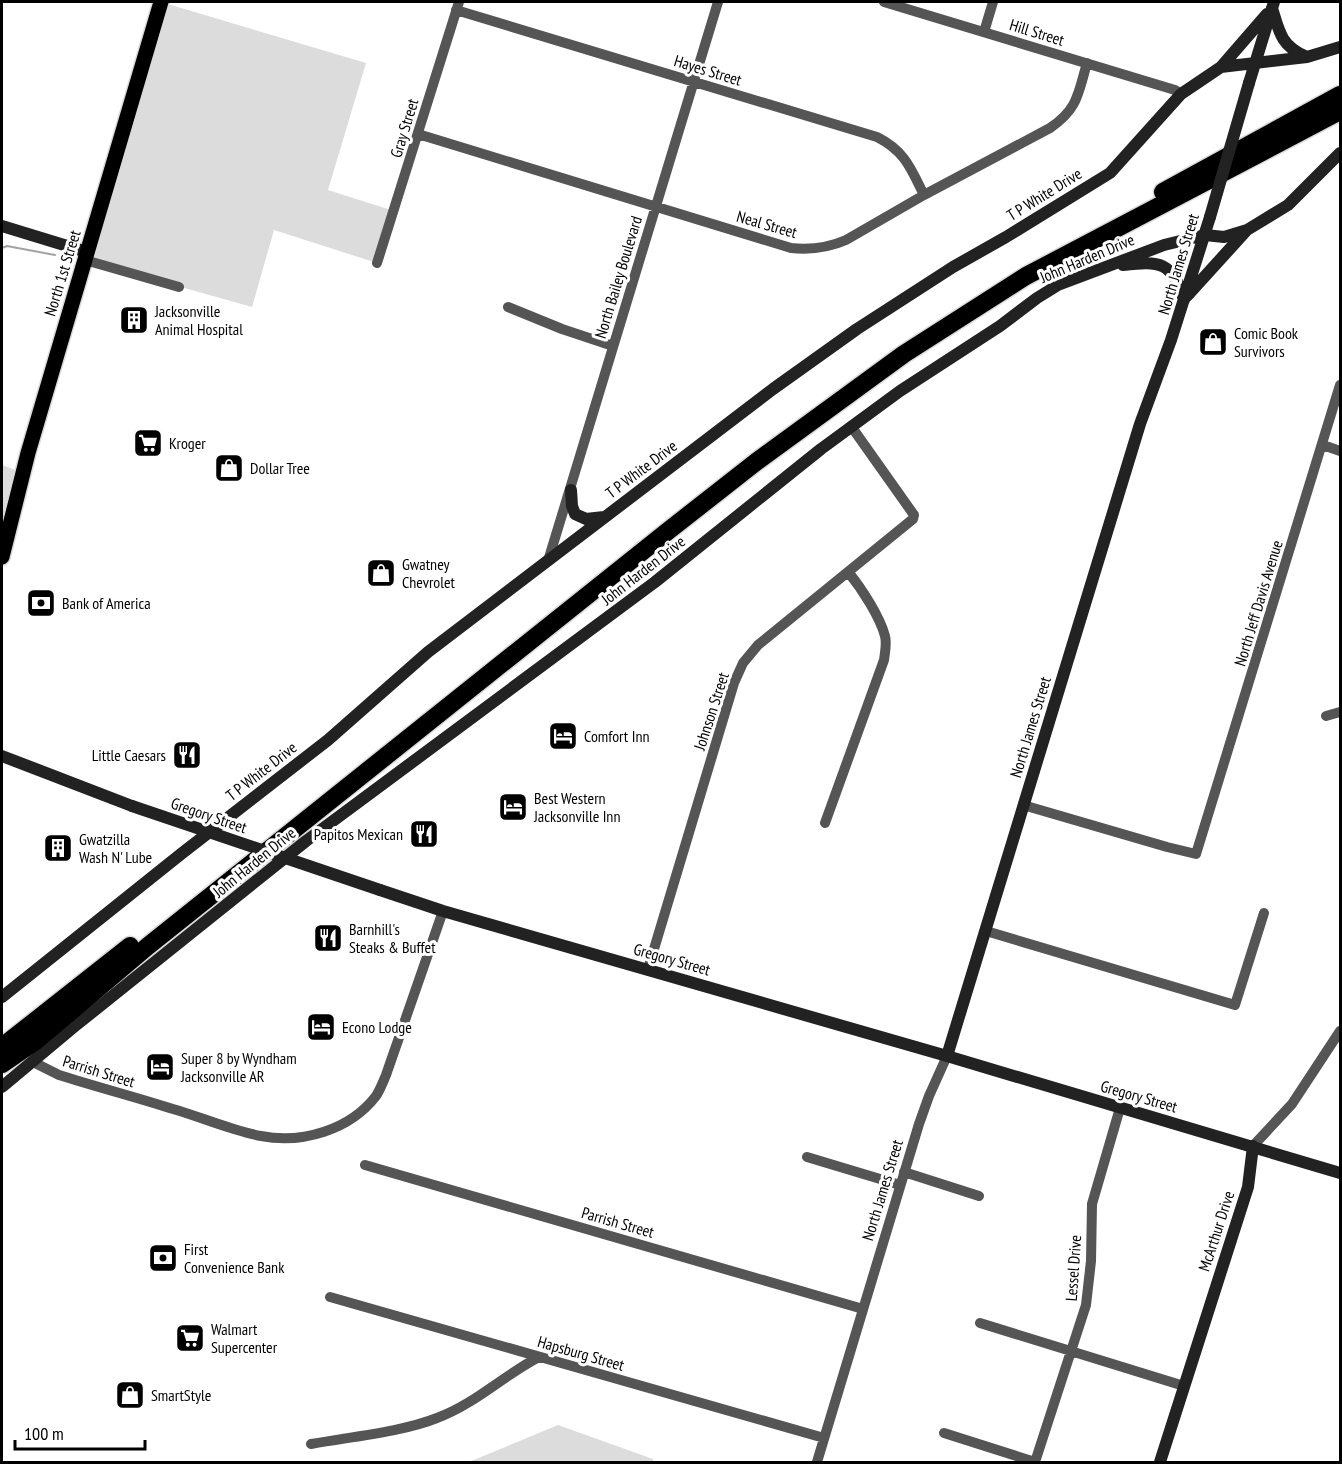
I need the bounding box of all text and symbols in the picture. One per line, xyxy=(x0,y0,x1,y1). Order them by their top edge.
street label: Hill Street xyxy=(1007,14,1067,50)
street label: Hayes Street xyxy=(672,50,745,90)
street label: Gray Street xyxy=(386,95,423,160)
street label: T P White Drive xyxy=(1003,163,1085,225)
street label: Neal Street xyxy=(735,206,800,242)
street label: North James Street xyxy=(1153,211,1203,317)
street label: North Bailey Boulevard xyxy=(590,213,646,341)
street label: North 1st Street xyxy=(39,227,85,318)
street label: John Harden Drive xyxy=(1036,229,1137,287)
place label: Jacksonville Animal Hospital xyxy=(154,301,243,339)
building icon: Jacksonville Animal Hospital xyxy=(118,304,150,336)
place label: Comic Book Survivors xyxy=(1234,323,1299,361)
shop icon: Comic Book Survivors xyxy=(1197,326,1229,358)
supermarket icon: Kroger xyxy=(132,427,164,459)
place label: Kroger xyxy=(169,433,206,453)
street label: T P White Drive xyxy=(601,436,681,502)
shop icon: Dollar Tree xyxy=(213,452,245,484)
place label: Dollar Tree xyxy=(250,458,310,478)
street label: John Harden Drive xyxy=(596,531,689,609)
street label: North Jeff Davis Avenue xyxy=(1229,538,1287,668)
place label: Gwatney Chevrolet xyxy=(402,554,456,592)
shop icon: Gwatney Chevrolet xyxy=(365,557,397,589)
bank icon: Bank of America xyxy=(25,587,57,619)
place label: Bank of America xyxy=(62,593,151,613)
street label: Johnson Street xyxy=(689,669,733,753)
street label: North James Street xyxy=(1005,674,1055,780)
hotel icon: Comfort Inn xyxy=(547,720,579,752)
place label: Comfort Inn xyxy=(584,726,649,746)
street label: T P White Drive xyxy=(222,737,300,805)
restaurant icon: Little Caesars xyxy=(171,739,203,771)
place label: Little Caesars xyxy=(92,745,166,765)
place label: Best Western Jacksonville Inn xyxy=(533,788,620,826)
hotel icon: Best Western Jacksonville Inn xyxy=(497,791,529,823)
street label: Gregory Street xyxy=(168,793,250,838)
restaurant icon: Papitos Mexican xyxy=(408,818,440,850)
street label: John Harden Drive xyxy=(208,823,299,902)
place label: Papitos Mexican xyxy=(314,824,403,844)
place label: Gwatzilla Wash N' Lube xyxy=(79,829,152,867)
building icon: Gwatzilla Wash N' Lube xyxy=(42,832,74,864)
place label: Barnhill's Steaks & Buffet xyxy=(349,919,436,957)
restaurant icon: Barnhill's Steaks & Buffet xyxy=(312,922,344,954)
street label: Gregory Street xyxy=(631,938,713,980)
hotel icon: Econo Lodge xyxy=(305,1011,337,1043)
place label: Econo Lodge xyxy=(342,1017,412,1037)
place label: Super 8 by Wyndham Jacksonville AR xyxy=(180,1048,297,1086)
street label: Parrish Street xyxy=(61,1051,138,1092)
hotel icon: Super 8 by Wyndham Jacksonville AR xyxy=(144,1051,176,1083)
street label: Gregory Street xyxy=(1098,1075,1180,1117)
street label: North James Street xyxy=(857,1137,907,1243)
street label: McArthur Drive xyxy=(1194,1188,1238,1274)
street label: Parrish Street xyxy=(579,1202,657,1242)
street label: Lessel Drive xyxy=(1061,1234,1085,1302)
place label: First Convenience Bank xyxy=(184,1239,285,1277)
bank icon: First Convenience Bank xyxy=(147,1242,179,1274)
place label: Walmart Supercenter xyxy=(211,1319,278,1357)
supermarket icon: Walmart Supercenter xyxy=(174,1322,206,1354)
street label: Hapsburg Street xyxy=(535,1331,627,1375)
shop icon: SmartStyle xyxy=(114,1379,146,1411)
place label: SmartStyle xyxy=(151,1385,211,1405)
scale bar xyxy=(15,1413,146,1451)
text: 100 m xyxy=(24,1422,64,1445)

